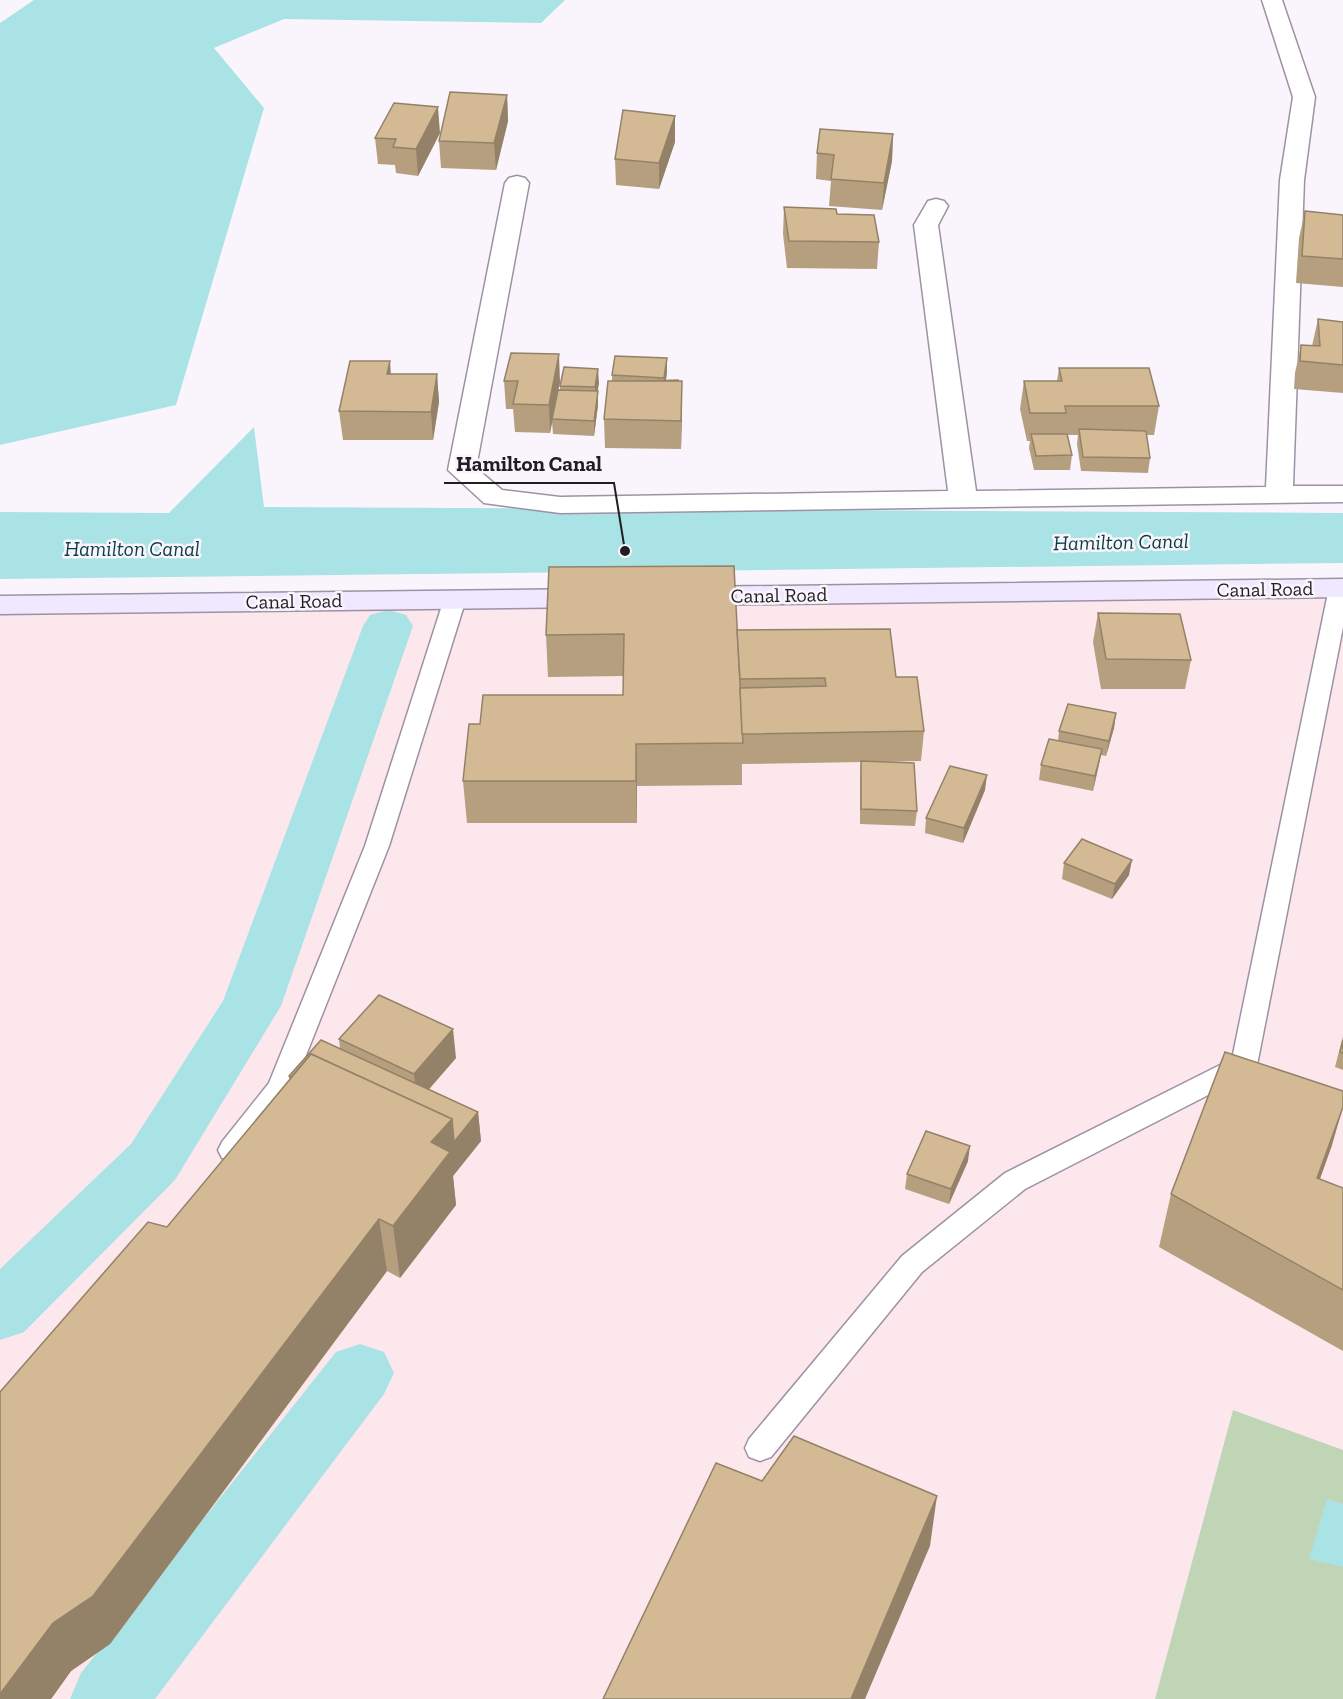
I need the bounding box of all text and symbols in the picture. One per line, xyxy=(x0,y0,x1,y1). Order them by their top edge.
callout: Hamilton Canal xyxy=(444,444,614,483)
text: Hamilton Canal xyxy=(456,451,602,476)
water label: Hamilton Canal xyxy=(1053,528,1189,555)
water label: Hamilton Canal xyxy=(64,536,200,561)
street label: Canal Road xyxy=(1217,576,1314,602)
street label: Canal Road xyxy=(731,582,828,608)
street label: Canal Road xyxy=(246,588,343,614)

